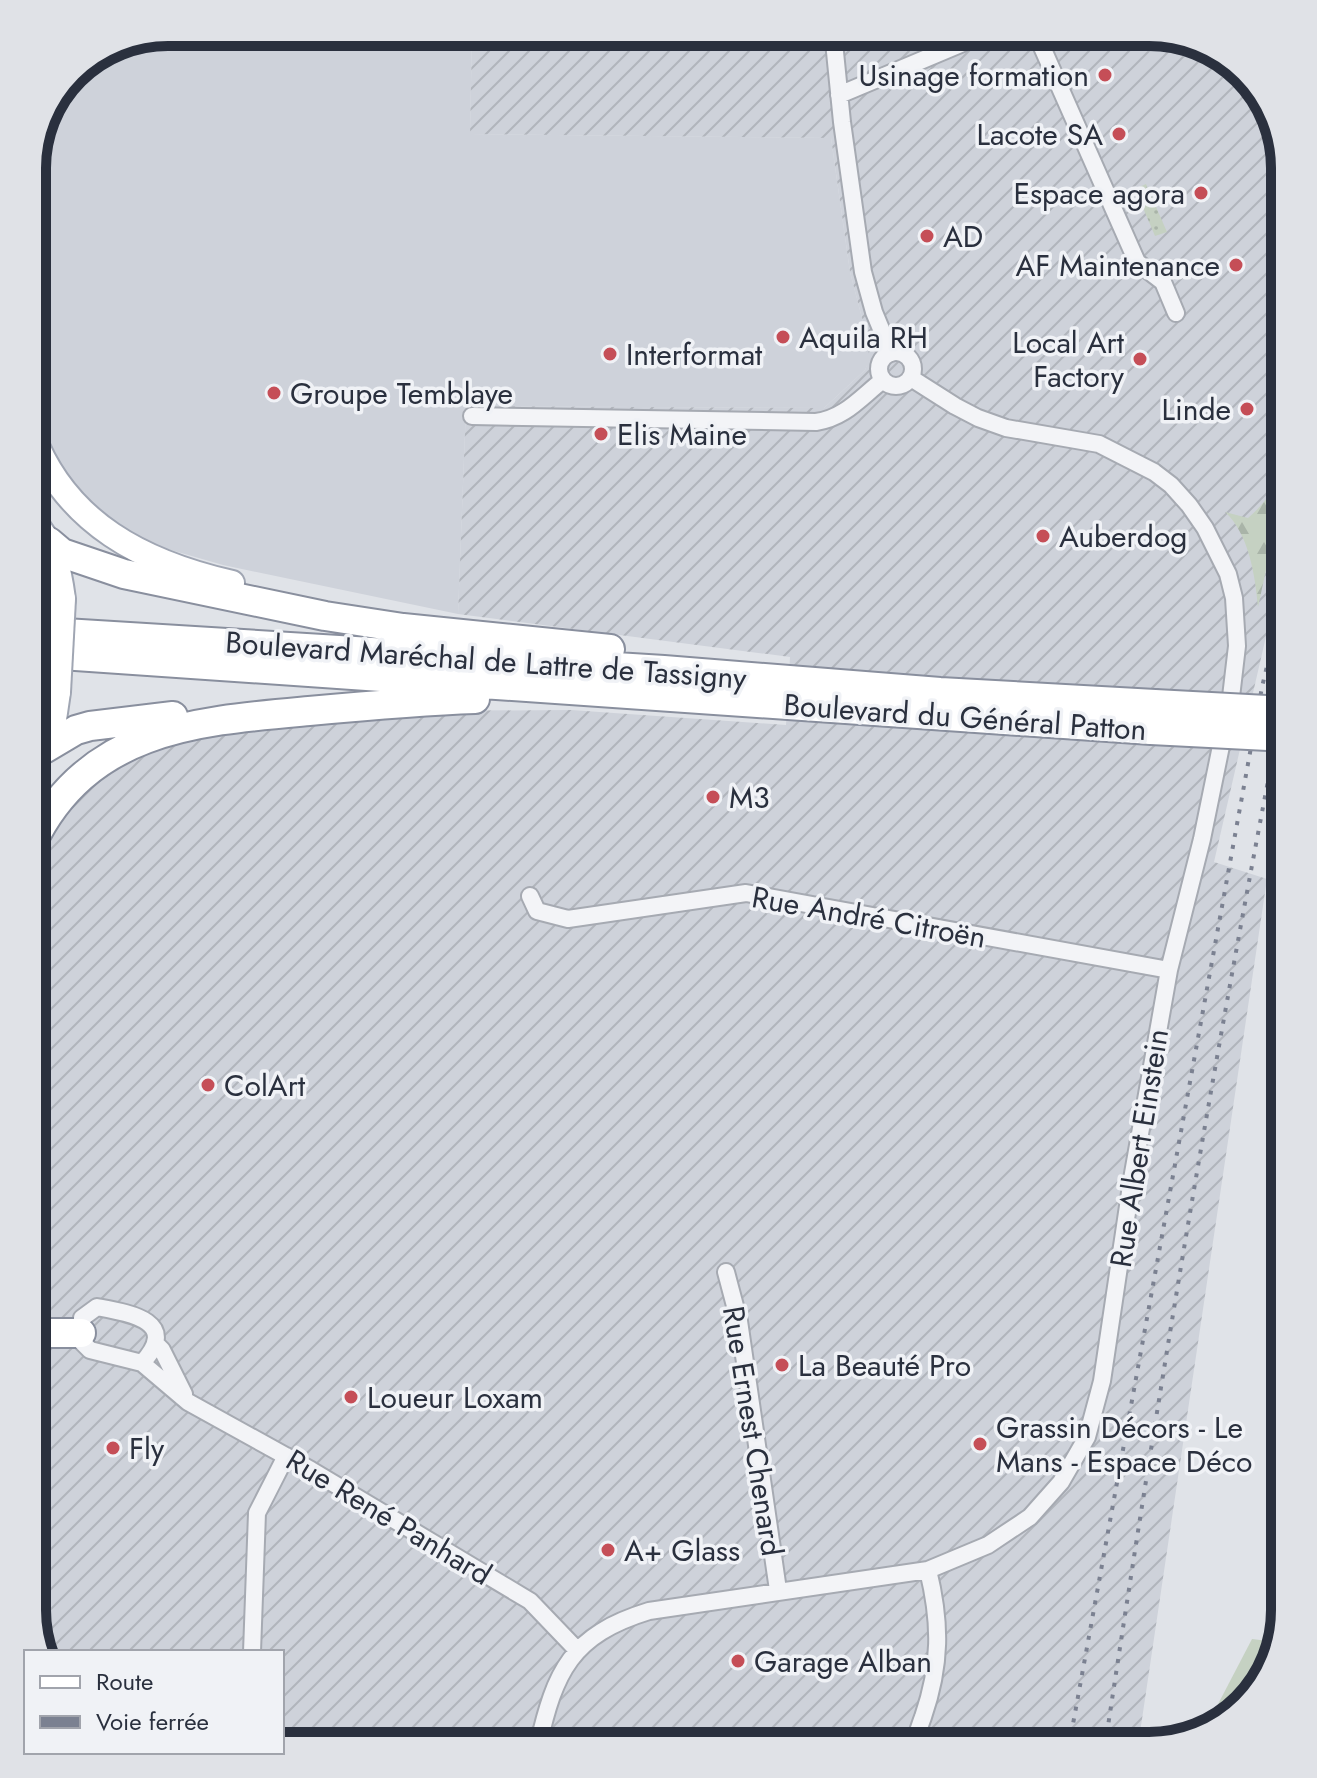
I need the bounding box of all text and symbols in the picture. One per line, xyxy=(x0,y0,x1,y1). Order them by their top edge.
place label: Usinage formation xyxy=(858,54,1089,97)
marker: Usinage formation xyxy=(1096,66,1114,84)
place label: Lacote SA xyxy=(976,113,1103,156)
marker: Lacote SA xyxy=(1110,125,1128,143)
place label: Espace agora xyxy=(1013,172,1185,215)
marker: Espace agora xyxy=(1192,184,1210,202)
place label: AD xyxy=(943,215,983,258)
marker: AD xyxy=(918,227,936,245)
place label: AF Maintenance xyxy=(1016,244,1220,287)
marker: AF Maintenance xyxy=(1227,256,1245,274)
place label: Aquila RH xyxy=(799,316,928,359)
place label: Local Art Factory xyxy=(1012,321,1125,398)
marker: Aquila RH xyxy=(774,328,792,346)
place label: Interformat xyxy=(626,333,763,376)
marker: Interformat xyxy=(601,345,619,363)
marker: Local Art Factory xyxy=(1131,350,1149,368)
place label: Groupe Temblaye xyxy=(290,372,513,415)
marker: Groupe Temblaye xyxy=(265,384,283,402)
place label: Linde xyxy=(1161,388,1231,431)
marker: Linde xyxy=(1238,400,1256,418)
place label: Elis Maine xyxy=(617,413,747,456)
marker: Elis Maine xyxy=(592,425,610,443)
place label: Auberdog xyxy=(1059,515,1187,558)
marker: Auberdog xyxy=(1034,527,1052,545)
street label: Boulevard Maréchal de Lattre de Tassigny xyxy=(224,620,749,700)
street label: Boulevard du Général Patton xyxy=(782,683,1148,751)
place label: M3 xyxy=(729,776,770,819)
marker: M3 xyxy=(704,788,722,806)
street label: Rue André Citroën xyxy=(749,875,989,959)
street label: Rue Albert Einstein xyxy=(1099,1026,1179,1270)
place label: ColArt xyxy=(224,1064,306,1107)
marker: ColArt xyxy=(199,1076,217,1094)
street label: Rue Ernest Chenard xyxy=(712,1303,794,1559)
place label: La Beauté Pro xyxy=(798,1344,971,1387)
marker: La Beauté Pro xyxy=(773,1356,791,1374)
place label: Loueur Loxam xyxy=(367,1376,543,1419)
marker: Loueur Loxam xyxy=(342,1388,360,1406)
place label: Grassin Décors - Le Mans - Espace Déco xyxy=(996,1406,1252,1483)
place label: Fly xyxy=(129,1427,165,1470)
marker: Grassin Décors - Le Mans - Espace Déco xyxy=(971,1435,989,1453)
marker: Fly xyxy=(104,1439,122,1457)
street label: Rue René Panhard xyxy=(278,1439,500,1595)
place label: A+ Glass xyxy=(624,1529,740,1572)
marker: A+ Glass xyxy=(599,1541,617,1559)
place label: Garage Alban xyxy=(754,1640,932,1683)
legend xyxy=(24,1650,284,1754)
marker: Garage Alban xyxy=(729,1652,747,1670)
text: Route xyxy=(96,1664,153,1699)
text: Voie ferrée xyxy=(96,1704,209,1739)

